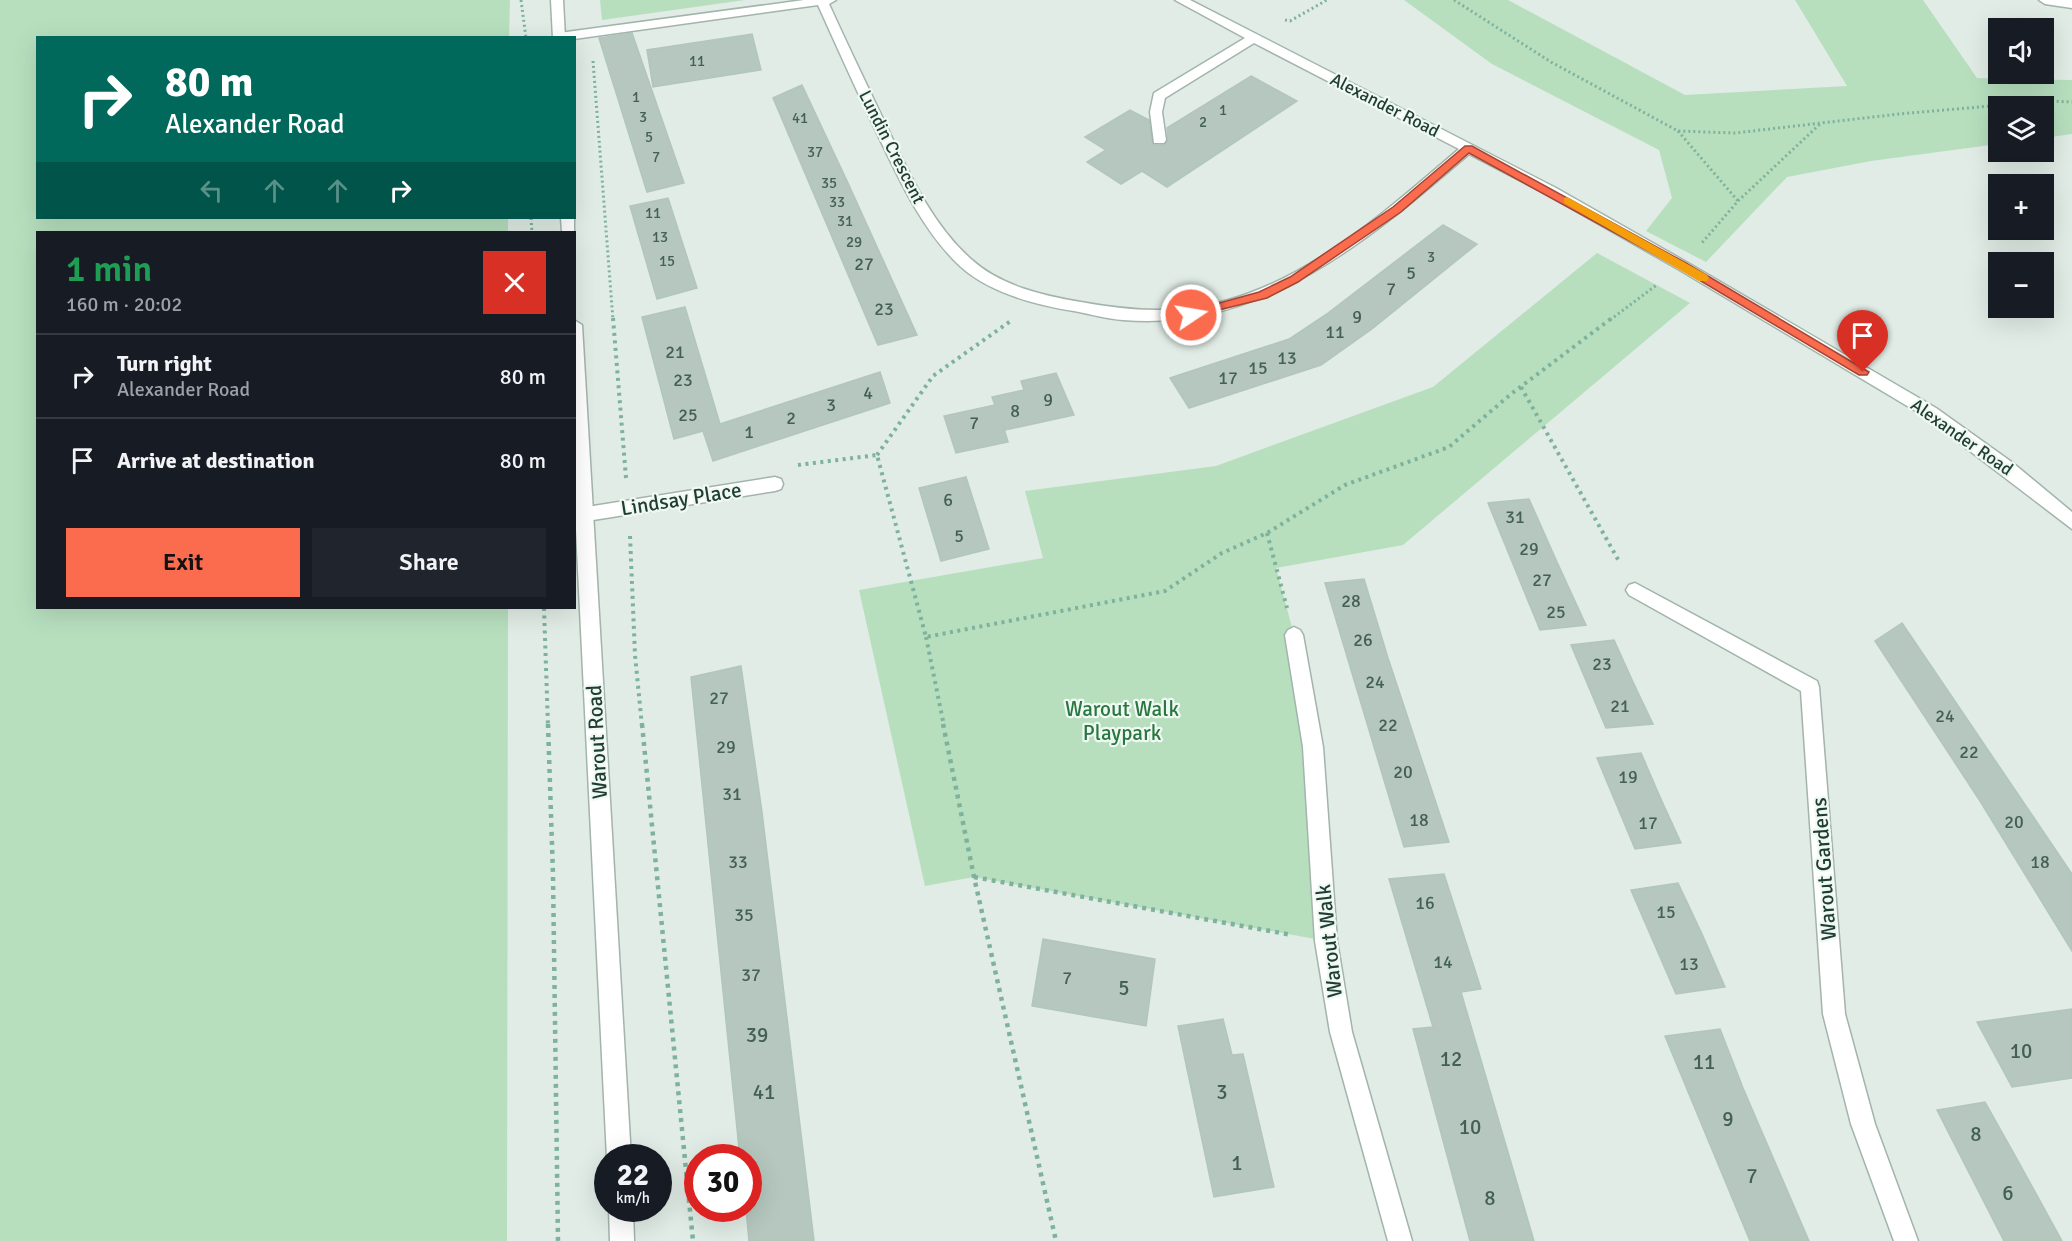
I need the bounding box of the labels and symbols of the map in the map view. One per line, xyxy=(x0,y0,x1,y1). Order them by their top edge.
house number: 11 xyxy=(689,52,705,70)
street label: Alexander Road xyxy=(1327,68,1443,142)
street label: Lundin Crescent xyxy=(854,87,930,207)
house number: 1 xyxy=(632,88,640,106)
house number: 1 xyxy=(1219,101,1227,119)
house number: 3 xyxy=(639,108,647,126)
house number: 41 xyxy=(792,109,808,127)
house number: 2 xyxy=(1199,113,1207,131)
house number: 5 xyxy=(645,128,653,146)
house number: 37 xyxy=(807,143,823,161)
house number: 7 xyxy=(652,148,660,166)
house number: 35 xyxy=(821,174,837,192)
house number: 33 xyxy=(829,193,845,211)
house number: 11 xyxy=(645,204,661,222)
house number: 31 xyxy=(837,212,853,230)
house number: 13 xyxy=(652,228,668,246)
house number: 29 xyxy=(846,233,862,251)
house number: 3 xyxy=(1427,248,1435,266)
house number: 15 xyxy=(659,252,675,270)
house number: 27 xyxy=(854,253,874,275)
house number: 5 xyxy=(1406,262,1416,284)
house number: 7 xyxy=(1386,278,1396,300)
position arrow xyxy=(1159,283,1223,347)
house number: 23 xyxy=(874,298,894,320)
house number: 9 xyxy=(1352,306,1362,328)
pin xyxy=(1837,310,1888,372)
house number: 11 xyxy=(1325,321,1345,343)
house number: 21 xyxy=(665,341,685,363)
house number: 13 xyxy=(1277,347,1297,369)
house number: 15 xyxy=(1248,357,1268,379)
house number: 17 xyxy=(1218,367,1238,389)
house number: 23 xyxy=(673,369,693,391)
house number: 4 xyxy=(863,382,873,404)
house number: 9 xyxy=(1043,389,1053,411)
house number: 3 xyxy=(826,394,836,416)
street label: Alexander Road xyxy=(1907,394,2017,480)
house number: 8 xyxy=(1010,400,1020,422)
house number: 25 xyxy=(678,404,698,426)
house number: 2 xyxy=(786,407,796,429)
house number: 7 xyxy=(969,412,979,434)
house number: 1 xyxy=(744,421,754,443)
street label: Lindsay Place xyxy=(619,477,743,521)
house number: 6 xyxy=(943,489,953,511)
house number: 31 xyxy=(1505,506,1525,528)
house number: 5 xyxy=(954,525,964,547)
house number: 29 xyxy=(1519,538,1539,560)
house number: 27 xyxy=(1532,569,1552,591)
house number: 28 xyxy=(1341,590,1361,612)
house number: 25 xyxy=(1546,601,1566,623)
house number: 26 xyxy=(1353,629,1373,651)
house number: 23 xyxy=(1592,653,1612,675)
house number: 24 xyxy=(1365,671,1385,693)
street label: Warout Road xyxy=(581,684,613,800)
house number: 27 xyxy=(709,687,729,709)
house number: 21 xyxy=(1610,695,1630,717)
park label: Warout Walk Playpark xyxy=(1065,696,1179,746)
house number: 24 xyxy=(1935,705,1955,727)
house number: 22 xyxy=(1378,714,1398,736)
house number: 29 xyxy=(716,736,736,758)
house number: 22 xyxy=(1959,741,1979,763)
house number: 20 xyxy=(1393,761,1413,783)
house number: 19 xyxy=(1618,766,1638,788)
house number: 31 xyxy=(722,783,742,805)
street label: Warout Gardens xyxy=(1806,797,1842,941)
house number: 18 xyxy=(1409,809,1429,831)
house number: 20 xyxy=(2004,811,2024,833)
house number: 17 xyxy=(1638,812,1658,834)
house number: 33 xyxy=(728,851,748,873)
house number: 18 xyxy=(2030,851,2050,873)
street label: Warout Walk xyxy=(1310,883,1348,999)
house number: 16 xyxy=(1415,892,1435,914)
house number: 15 xyxy=(1656,901,1676,923)
house number: 35 xyxy=(734,904,754,926)
house number: 14 xyxy=(1433,951,1453,973)
house number: 13 xyxy=(1679,953,1699,975)
house number: 37 xyxy=(741,964,761,986)
house number: 7 xyxy=(1062,967,1072,989)
house number: 5 xyxy=(1118,975,1130,1001)
house number: 39 xyxy=(746,1022,768,1048)
house number: 10 xyxy=(2010,1038,2032,1064)
house number: 12 xyxy=(1440,1046,1462,1072)
house number: 11 xyxy=(1693,1049,1715,1075)
house number: 41 xyxy=(753,1079,775,1105)
house number: 3 xyxy=(1216,1079,1228,1105)
house number: 9 xyxy=(1722,1106,1734,1132)
house number: 10 xyxy=(1459,1114,1481,1140)
house number: 8 xyxy=(1970,1121,1982,1147)
speed limit sign: 30 xyxy=(684,1144,762,1222)
house number: 1 xyxy=(1231,1150,1243,1176)
house number: 7 xyxy=(1746,1163,1758,1189)
house number: 6 xyxy=(2002,1180,2014,1206)
house number: 8 xyxy=(1484,1185,1496,1211)

